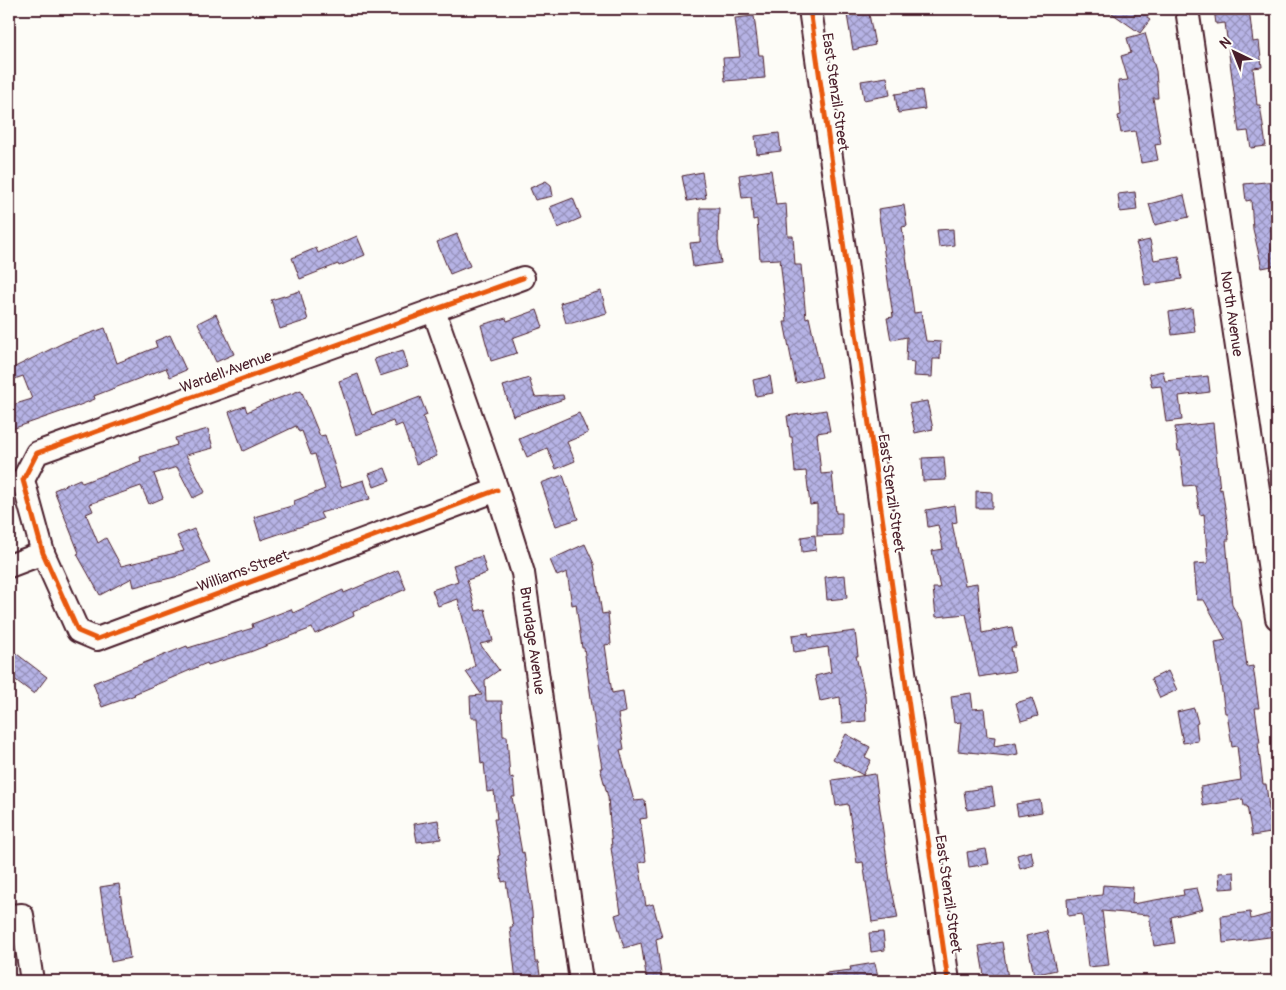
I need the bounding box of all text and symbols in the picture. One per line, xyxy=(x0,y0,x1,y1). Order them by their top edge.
north arrow xyxy=(1208,28,1258,78)
street label: East Stenzil Street xyxy=(817,32,853,153)
text: N xyxy=(1216,33,1235,52)
street label: North Avenue xyxy=(1216,270,1248,358)
street label: Wardell Avenue xyxy=(178,346,275,397)
street label: East Stenzil Street xyxy=(873,433,909,554)
street label: Williams Street xyxy=(195,545,292,596)
street label: Brundage Avenue xyxy=(516,585,550,696)
street label: East Stenzil Street xyxy=(930,834,966,955)

